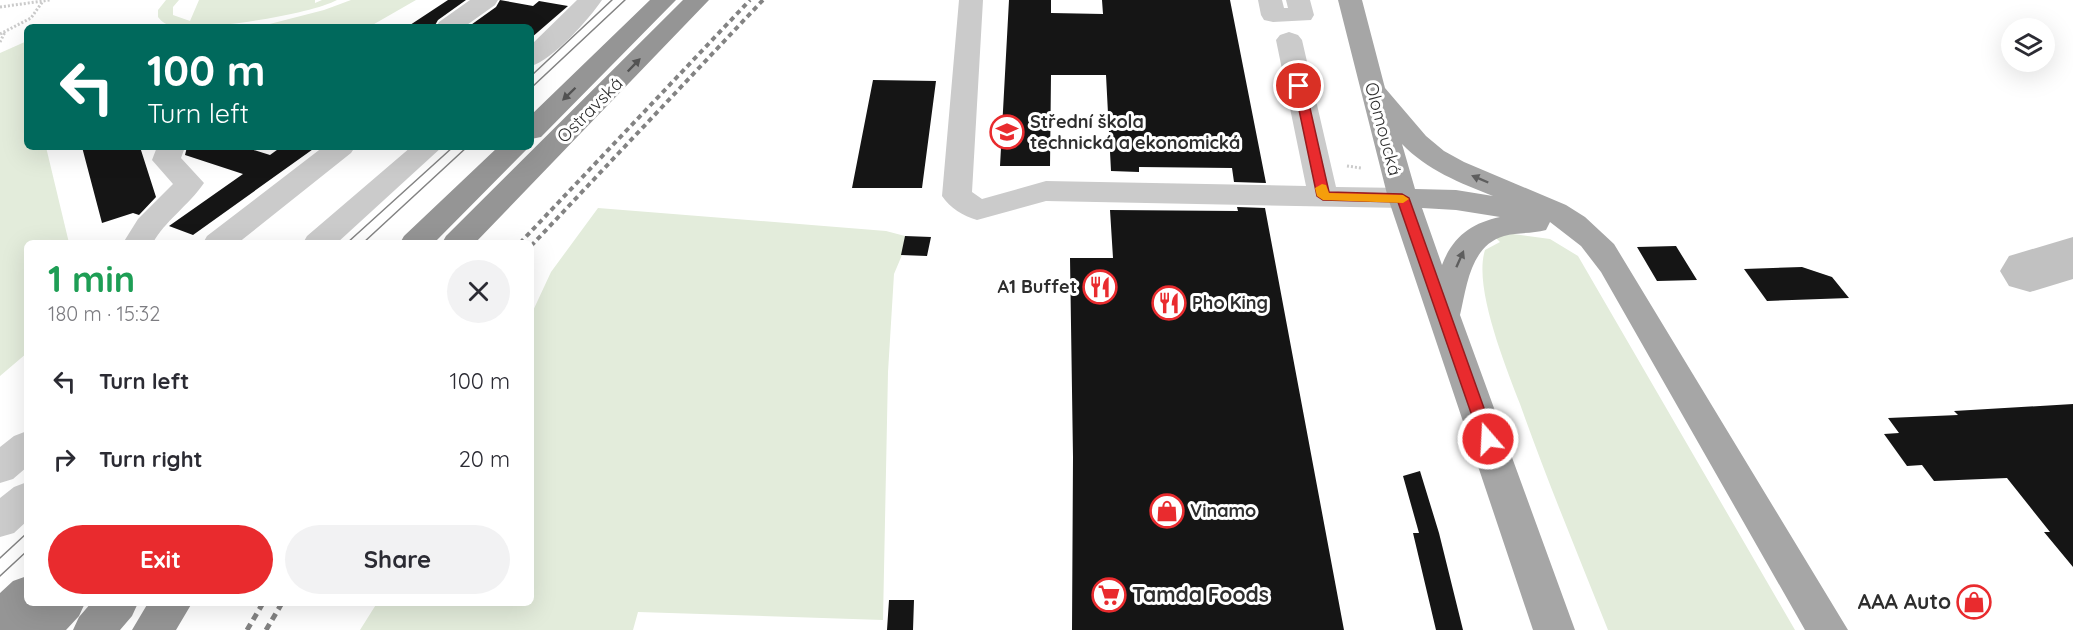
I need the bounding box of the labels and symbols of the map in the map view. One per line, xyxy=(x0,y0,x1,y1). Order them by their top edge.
one-way arrow xyxy=(627,58,641,72)
pin xyxy=(1273,60,1324,111)
street label: Ostravská xyxy=(552,72,628,148)
street label: Olomoucká xyxy=(1360,80,1407,178)
one-way arrow xyxy=(562,87,577,101)
place label: Střední škola technická a ekonomická xyxy=(1030,110,1240,154)
school or university icon: Střední škola technická a ekonomická xyxy=(989,114,1025,150)
one-way arrow xyxy=(1471,174,1489,184)
one-way arrow xyxy=(1455,250,1465,268)
restaurant icon: A1 Buffet xyxy=(1082,269,1118,305)
place label: A1 Buffet xyxy=(997,275,1077,298)
restaurant icon: Pho King xyxy=(1151,285,1187,321)
place label: Pho King xyxy=(1192,291,1268,314)
position arrow xyxy=(1456,407,1520,471)
shop icon: Vinamo xyxy=(1149,493,1185,529)
place label: Vinamo xyxy=(1190,499,1256,522)
supermarket icon: Tamda Foods xyxy=(1091,577,1127,613)
place label: Tamda Foods xyxy=(1132,581,1269,607)
shop icon: AAA Auto xyxy=(1956,584,1992,620)
place label: AAA Auto xyxy=(1858,588,1951,614)

